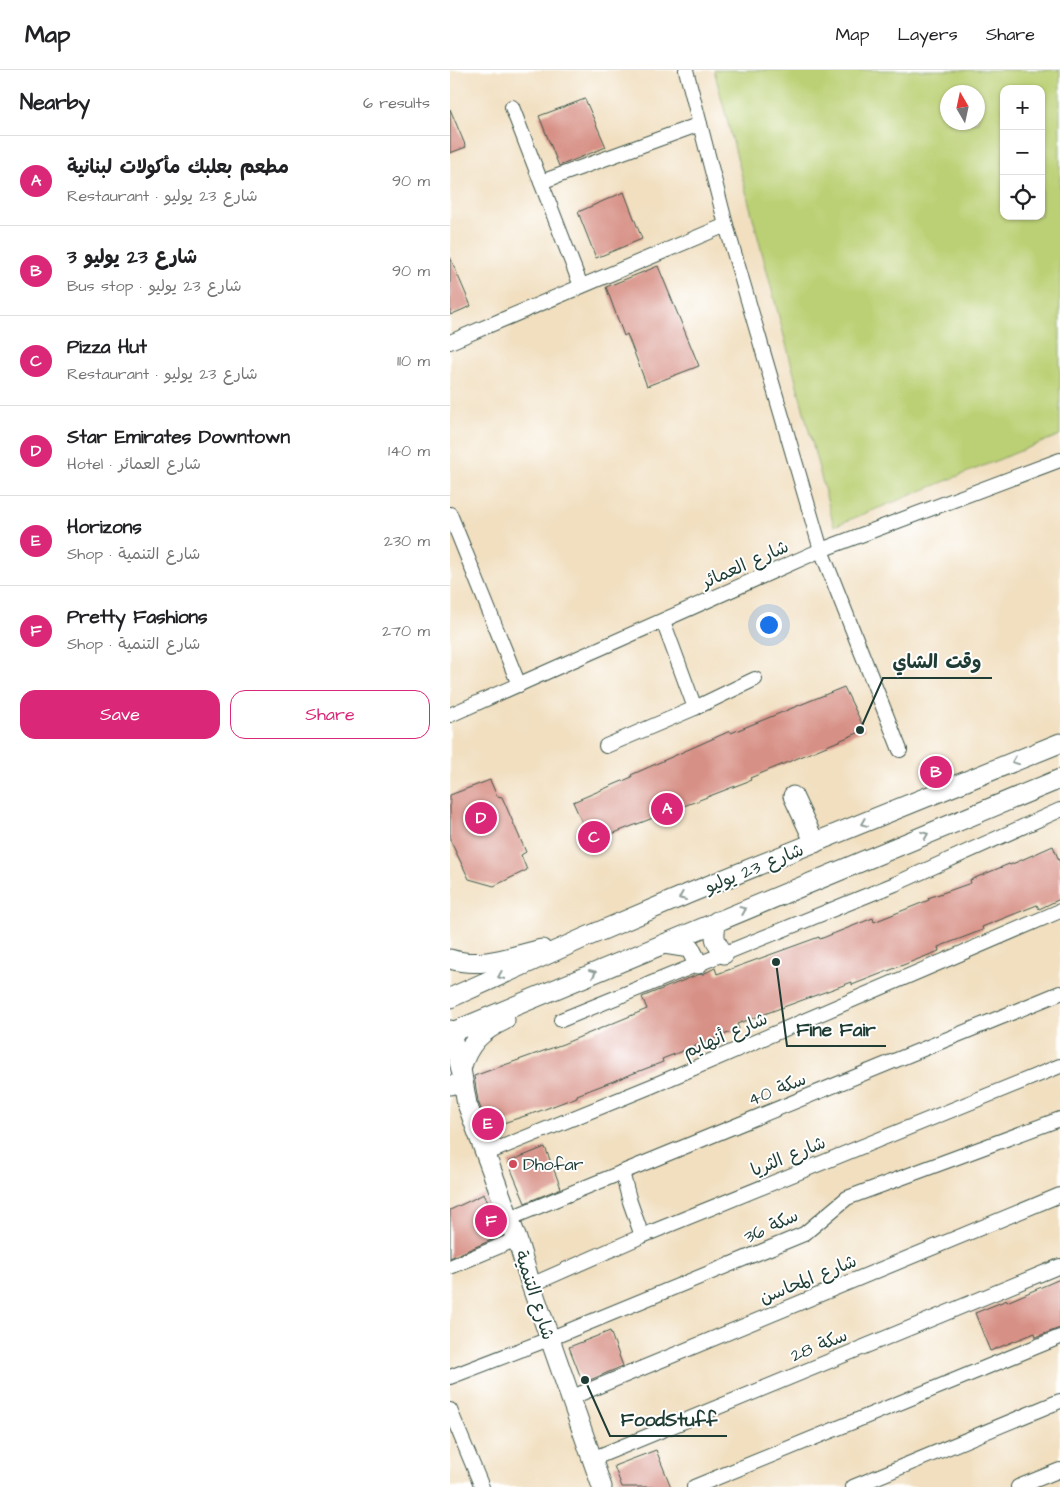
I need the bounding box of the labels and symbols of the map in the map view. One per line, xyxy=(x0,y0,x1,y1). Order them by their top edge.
north arrow xyxy=(940,85,985,130)
street label: شارع العمائر xyxy=(696,534,793,596)
your location xyxy=(756,612,782,638)
callout: وقت الشاي xyxy=(883,644,992,678)
text: وقت الشاي xyxy=(892,649,982,676)
pin: B xyxy=(920,753,952,791)
one-way arrow xyxy=(1011,755,1020,765)
pin: A xyxy=(651,790,683,828)
pin: D xyxy=(465,799,497,837)
one-way arrow xyxy=(861,817,869,827)
pin: C xyxy=(578,818,610,856)
one-way arrow xyxy=(921,831,929,841)
street label: شارع 23 يوليو xyxy=(700,837,807,900)
one-way arrow xyxy=(678,892,686,902)
one-way arrow xyxy=(738,906,747,917)
one-way arrow xyxy=(588,968,597,979)
one-way arrow xyxy=(497,970,506,981)
street label: شارع أنهايم xyxy=(679,1006,772,1065)
callout: Fine Fair xyxy=(787,1012,886,1046)
text: Fine Fair xyxy=(796,1017,876,1044)
street label: سكة 40 xyxy=(744,1066,810,1112)
pin: E xyxy=(472,1105,504,1143)
street label: شارع الثريا xyxy=(747,1130,829,1183)
place label: Dhofar xyxy=(523,1152,584,1177)
marker: Dhofar xyxy=(507,1158,519,1170)
pin: F xyxy=(475,1202,507,1240)
street label: سكة 36 xyxy=(740,1203,803,1250)
street label: شارع التنمية xyxy=(508,1247,561,1343)
street label: شارع المحاسن xyxy=(756,1249,861,1310)
street label: سكة 28 xyxy=(787,1323,851,1368)
callout: FoodStuff xyxy=(610,1402,727,1436)
text: FoodStuff xyxy=(621,1407,718,1434)

